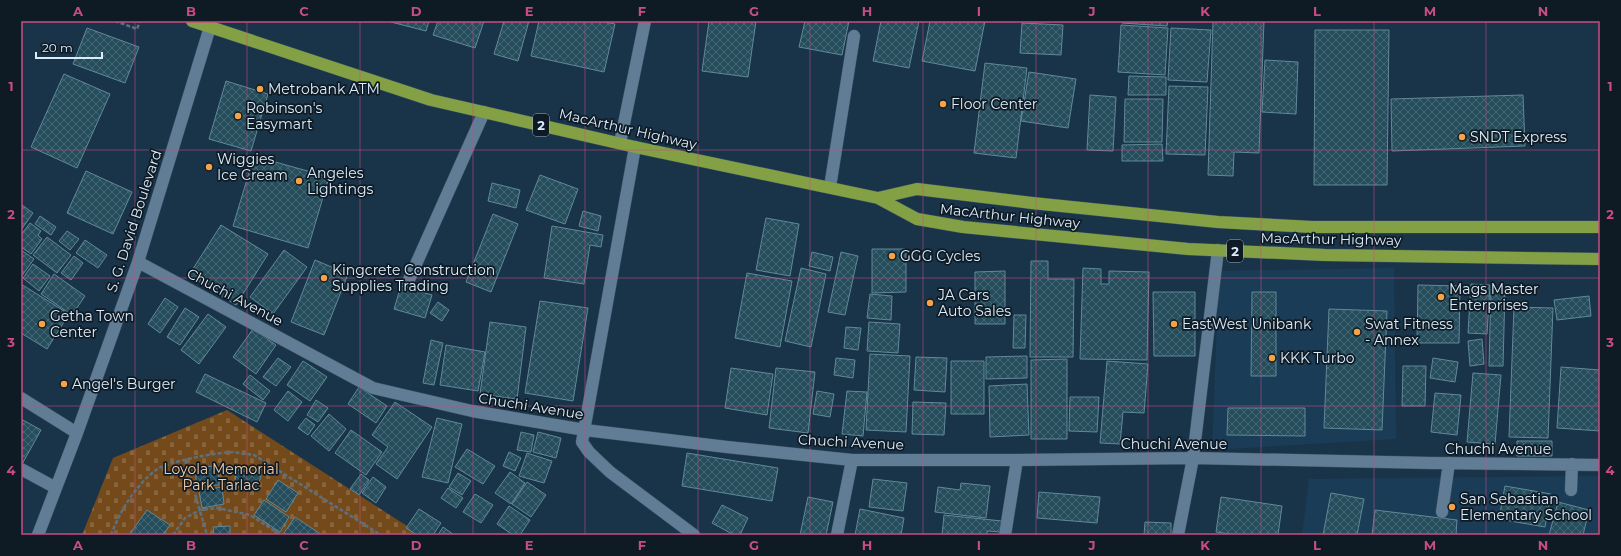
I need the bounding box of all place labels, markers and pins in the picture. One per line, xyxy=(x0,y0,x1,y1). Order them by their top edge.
place label: Metrobank ATM xyxy=(268,80,380,98)
marker: Metrobank ATM xyxy=(255,84,265,94)
place label: Floor Center xyxy=(951,95,1038,113)
place label: Robinson's Easymart xyxy=(246,99,323,133)
marker: Floor Center xyxy=(938,99,948,109)
marker: Robinson's Easymart xyxy=(233,111,243,121)
place label: SNDT Express xyxy=(1470,128,1567,146)
marker: SNDT Express xyxy=(1457,132,1467,142)
place label: Wiggies Ice Cream xyxy=(217,150,288,184)
marker: Wiggies Ice Cream xyxy=(204,162,214,172)
place label: Angeles Lightings xyxy=(307,164,374,198)
marker: Angeles Lightings xyxy=(294,176,304,186)
place label: GGG Cycles xyxy=(900,247,980,265)
marker: GGG Cycles xyxy=(887,251,897,261)
place label: Kingcrete Construction Supplies Trading xyxy=(332,261,495,295)
marker: Kingcrete Construction Supplies Trading xyxy=(319,273,329,283)
place label: Mags Master Enterprises xyxy=(1449,280,1539,314)
place label: JA Cars Auto Sales xyxy=(937,286,1011,320)
marker: Mags Master Enterprises xyxy=(1436,292,1446,302)
marker: JA Cars Auto Sales xyxy=(925,298,935,308)
place label: Getha Town Center xyxy=(50,307,134,341)
place label: EastWest Unibank xyxy=(1182,315,1312,333)
place label: Swat Fitness - Annex xyxy=(1365,315,1453,349)
marker: Getha Town Center xyxy=(37,319,47,329)
marker: EastWest Unibank xyxy=(1169,319,1179,329)
marker: Swat Fitness - Annex xyxy=(1352,327,1362,337)
place label: KKK Turbo xyxy=(1280,349,1355,367)
marker: KKK Turbo xyxy=(1267,353,1277,363)
place label: Angel's Burger xyxy=(72,375,176,393)
marker: Angel's Burger xyxy=(59,379,69,389)
place label: San Sebastian Elementary School xyxy=(1460,490,1592,524)
marker: San Sebastian Elementary School xyxy=(1447,502,1457,512)

